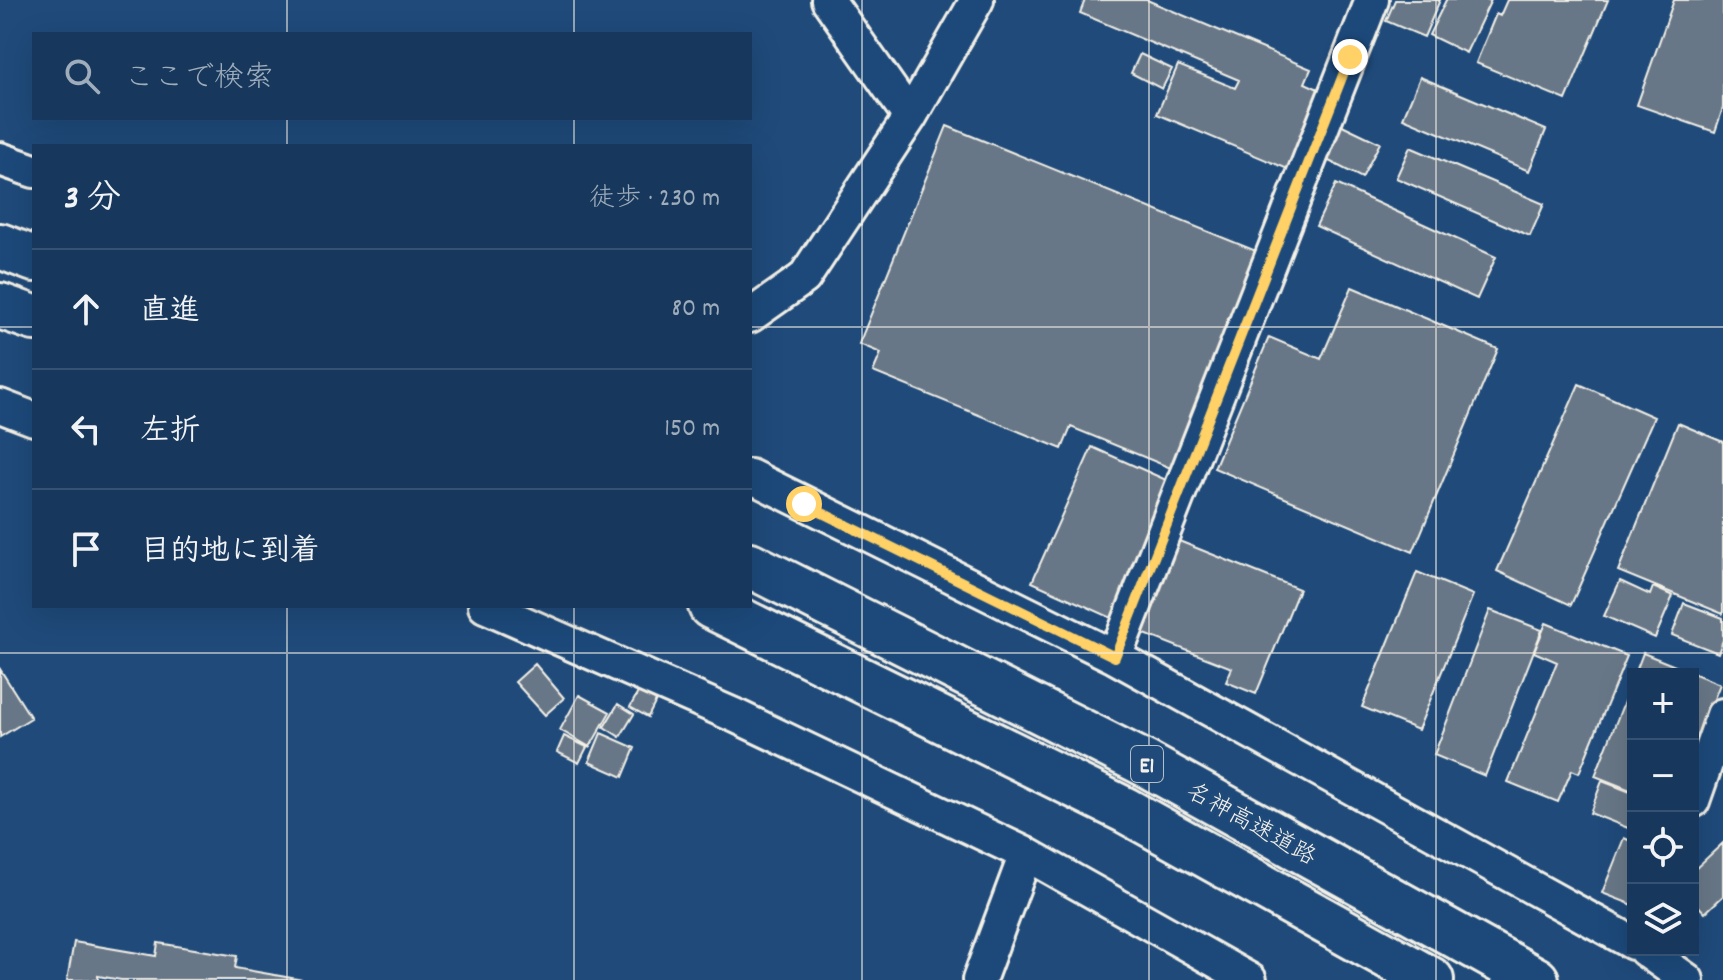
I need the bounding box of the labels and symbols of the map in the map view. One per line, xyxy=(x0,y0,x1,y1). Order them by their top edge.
route end xyxy=(1332,39,1368,75)
route start xyxy=(786,486,822,522)
road number: E1 xyxy=(1131,746,1163,782)
street label: 名神高速道路 xyxy=(1179,776,1322,875)

